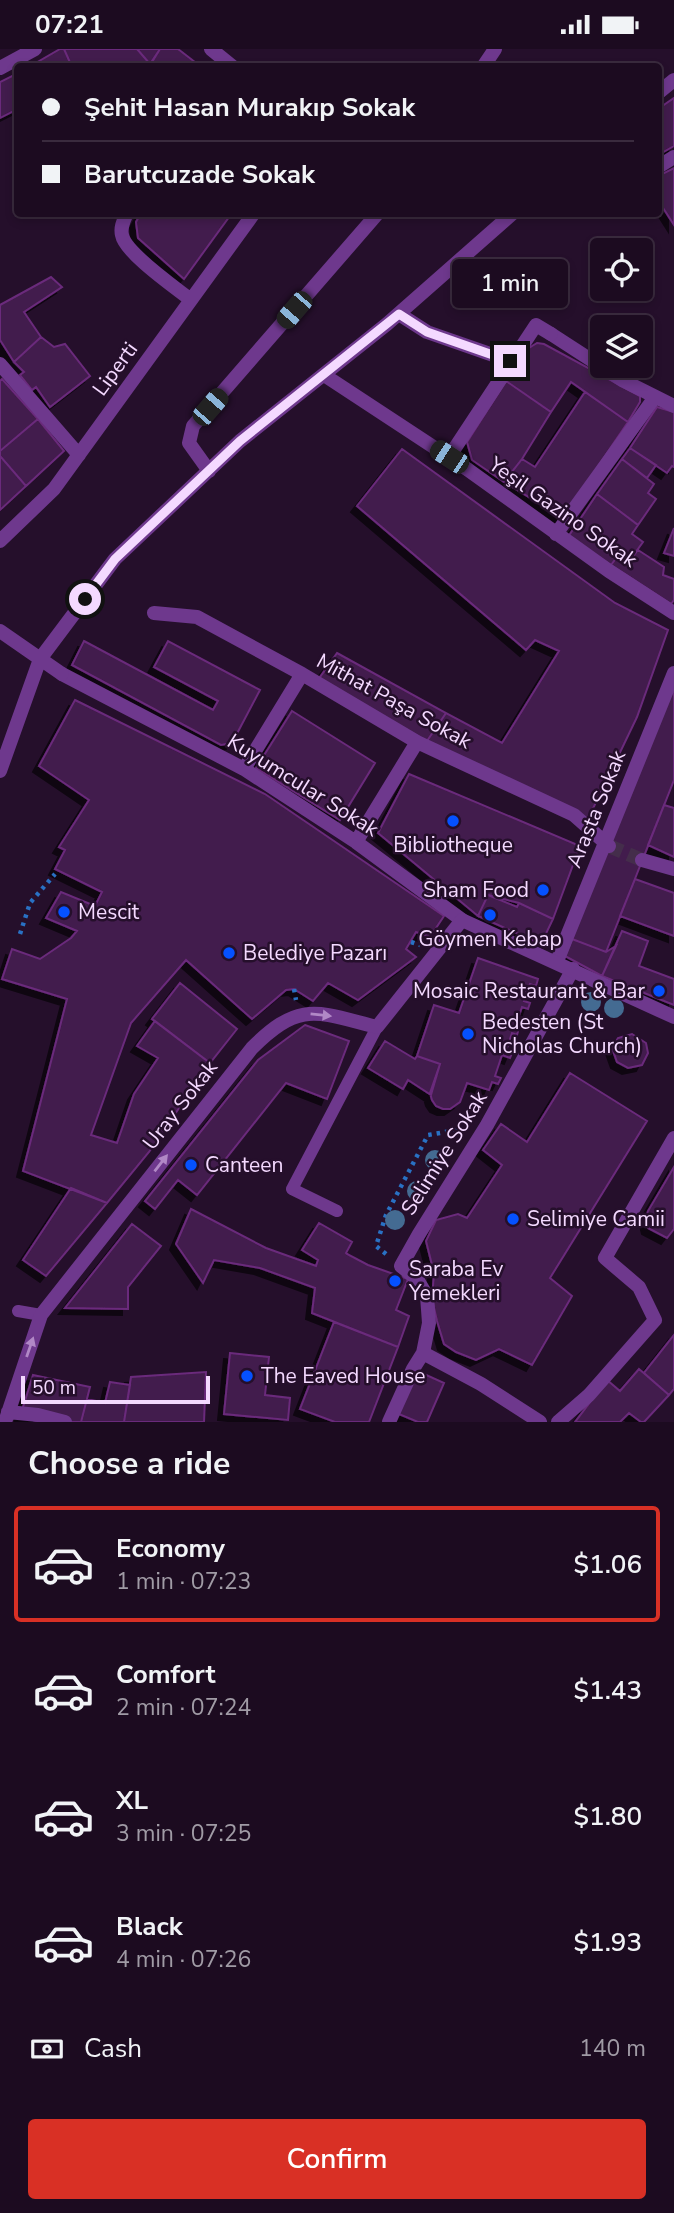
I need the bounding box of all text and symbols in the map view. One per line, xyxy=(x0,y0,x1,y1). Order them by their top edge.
text: 07:21 xyxy=(35,7,104,42)
text: Şehit Hasan Murakıp Sokak xyxy=(84,90,415,125)
text: Barutcuzade Sokak xyxy=(84,157,315,192)
map controls xyxy=(590,238,653,378)
button: locate xyxy=(590,238,653,301)
callout: 1 min xyxy=(452,259,568,309)
text: 1 min xyxy=(481,268,539,299)
car xyxy=(273,287,316,333)
button: layers xyxy=(590,315,653,378)
street label: Liperti xyxy=(86,337,144,401)
route end xyxy=(494,345,526,377)
car xyxy=(189,384,232,430)
car xyxy=(426,437,473,477)
street label: Yeşil Gazino Sokak xyxy=(482,450,643,574)
route start xyxy=(69,583,101,615)
street label: Mithat Paşa Sokak xyxy=(311,647,477,755)
street label: Kuyumcular Sokak xyxy=(222,727,384,843)
street label: Arasta Sokak xyxy=(560,746,632,872)
marker: Bibliotheque xyxy=(445,813,461,829)
place label: Bibliotheque xyxy=(393,831,513,859)
place label: Sham Food xyxy=(423,876,529,904)
marker: Sham Food xyxy=(535,882,551,898)
place label: Mescit xyxy=(78,898,140,926)
marker: Mescit xyxy=(56,904,72,920)
marker: Göymen Kebap xyxy=(482,907,498,923)
place label: Göymen Kebap xyxy=(418,925,562,953)
place label: Belediye Pazarı xyxy=(243,939,387,967)
marker: Belediye Pazarı xyxy=(221,945,237,961)
place label: Mosaic Restaurant & Bar xyxy=(413,977,645,1005)
marker: Mosaic Restaurant & Bar xyxy=(651,983,667,999)
place label: Bedesten (St Nicholas Church) xyxy=(482,1008,642,1060)
one-way arrow xyxy=(310,1010,332,1021)
marker: Bedesten (St Nicholas Church) xyxy=(460,1026,476,1042)
street label: Uray Sokak xyxy=(136,1054,224,1156)
street label: Selimiye Sokak xyxy=(395,1085,494,1221)
place label: Canteen xyxy=(205,1151,283,1179)
one-way arrow xyxy=(153,1155,168,1172)
marker: Canteen xyxy=(183,1157,199,1173)
place label: Selimiye Camii xyxy=(527,1205,665,1233)
marker: Selimiye Camii xyxy=(505,1211,521,1227)
place label: Saraba Ev Yemekleri xyxy=(408,1255,503,1307)
marker: Saraba Ev Yemekleri xyxy=(387,1273,403,1289)
one-way arrow xyxy=(25,1337,36,1358)
place label: The Eaved House xyxy=(261,1362,425,1390)
marker: The Eaved House xyxy=(239,1368,255,1384)
scale bar xyxy=(21,1373,210,1405)
text: 50 m xyxy=(32,1375,76,1401)
text: Choose a ride xyxy=(28,1442,230,1485)
text: Economy xyxy=(116,1531,225,1566)
icon: car xyxy=(32,1533,95,1596)
text: $1.06 xyxy=(573,1547,642,1582)
text: 1 min · 07:23 xyxy=(116,1566,251,1597)
text: Comfort xyxy=(116,1657,216,1692)
icon: car xyxy=(32,1659,95,1722)
text: $1.43 xyxy=(573,1673,642,1708)
text: 2 min · 07:24 xyxy=(116,1692,251,1723)
text: XL xyxy=(116,1783,148,1818)
icon: car xyxy=(32,1785,95,1848)
text: $1.80 xyxy=(573,1799,642,1834)
text: 3 min · 07:25 xyxy=(116,1818,251,1849)
text: Black xyxy=(116,1909,183,1944)
icon: car xyxy=(32,1911,95,1974)
text: $1.93 xyxy=(573,1925,642,1960)
text: 4 min · 07:26 xyxy=(116,1944,251,1975)
icon: cash xyxy=(28,2030,66,2068)
text: Cash xyxy=(84,2031,142,2066)
text: 140 m xyxy=(579,2033,646,2064)
button: Confirm xyxy=(28,2119,646,2199)

